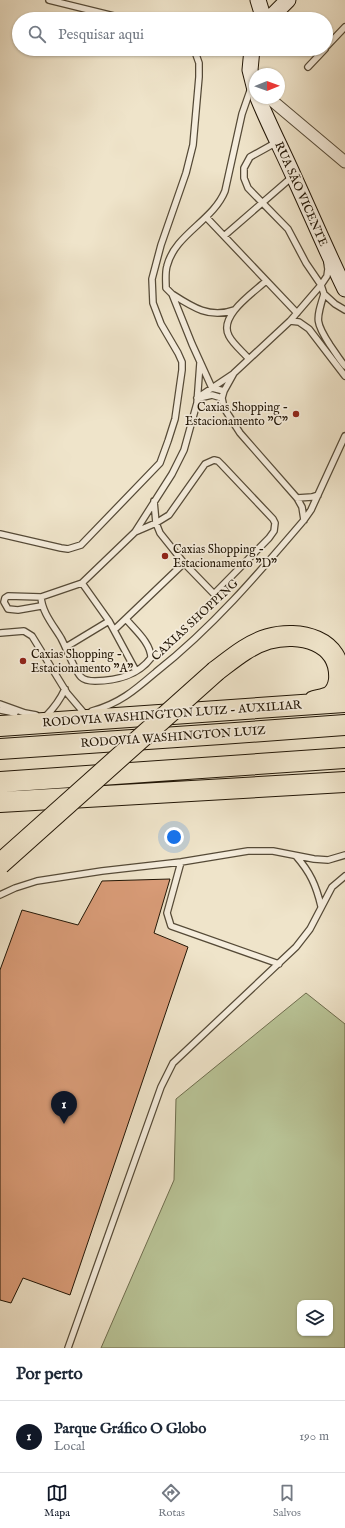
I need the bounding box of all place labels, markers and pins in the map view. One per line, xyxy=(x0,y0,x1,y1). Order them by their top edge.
place label: Caxias Shopping - Estacionamento "C" xyxy=(185,400,288,429)
marker: Caxias Shopping - Estacionamento "C" xyxy=(291,409,301,419)
place label: Caxias Shopping - Estacionamento "D" xyxy=(173,542,277,571)
marker: Caxias Shopping - Estacionamento "D" xyxy=(160,551,170,561)
place label: Caxias Shopping - Estacionamento "A" xyxy=(31,647,133,676)
marker: Caxias Shopping - Estacionamento "A" xyxy=(18,656,28,666)
pin: 1 xyxy=(51,1091,77,1124)

